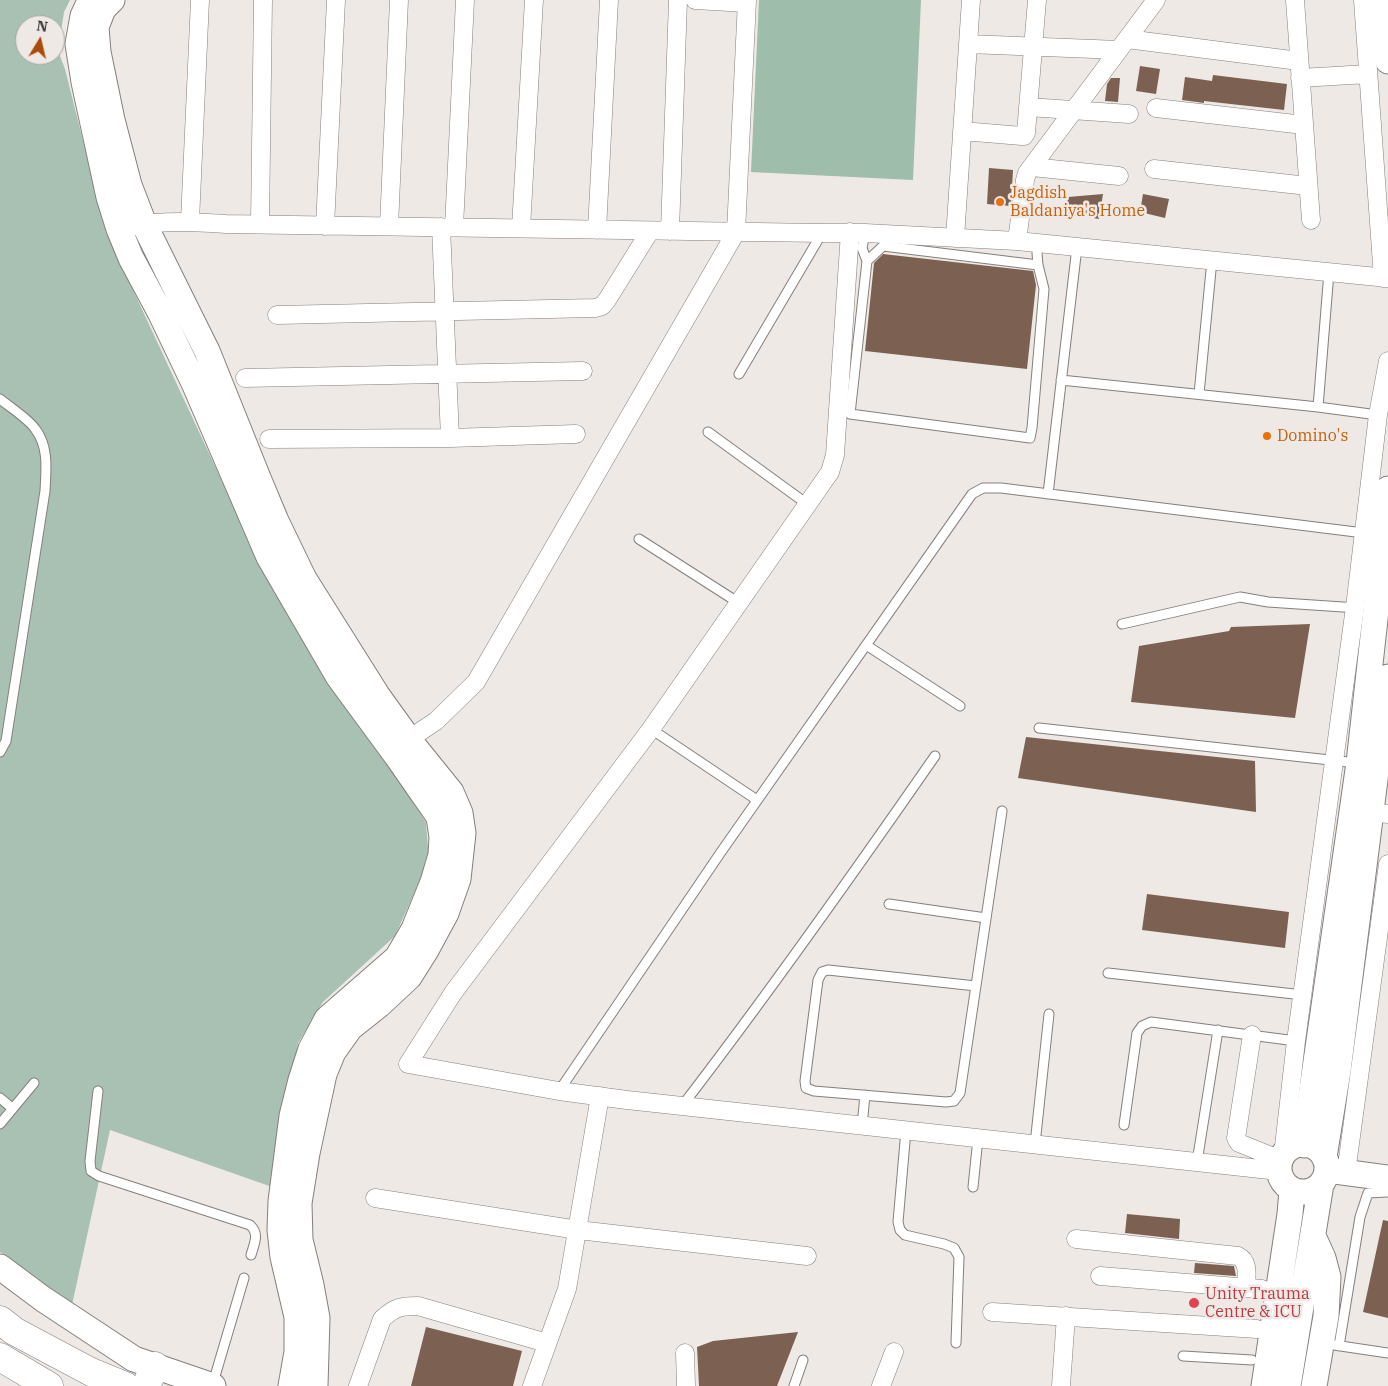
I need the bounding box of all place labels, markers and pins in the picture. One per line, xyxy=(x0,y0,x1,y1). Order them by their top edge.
place label: Jagdish Baldaniya's Home xyxy=(1010,183,1145,221)
marker: Jagdish Baldaniya's Home xyxy=(994,196,1006,208)
place label: Domino's xyxy=(1277,426,1348,446)
marker: Domino's xyxy=(1261,430,1273,442)
place label: Unity Trauma Centre & ICU xyxy=(1205,1284,1310,1322)
marker: Unity Trauma Centre & ICU xyxy=(1187,1296,1201,1310)

